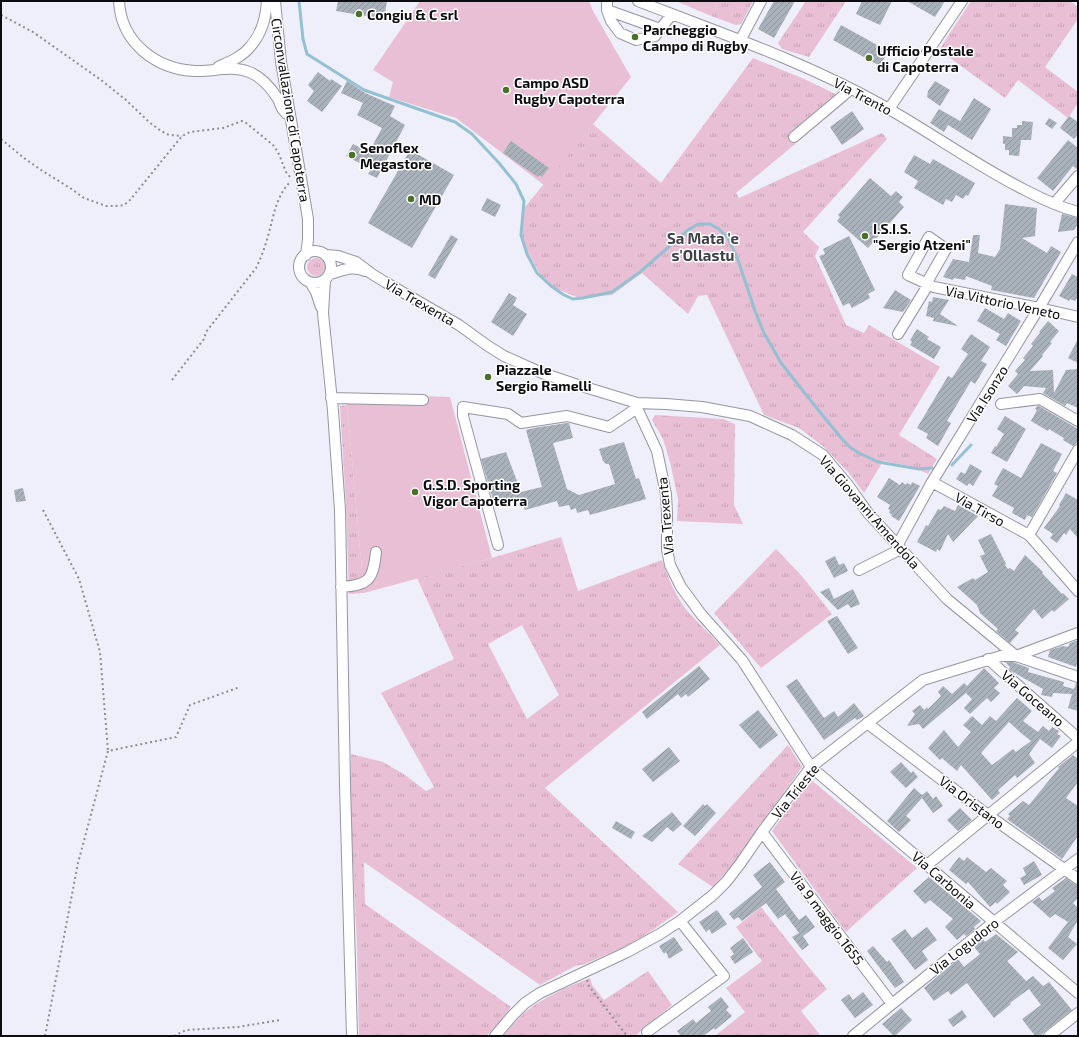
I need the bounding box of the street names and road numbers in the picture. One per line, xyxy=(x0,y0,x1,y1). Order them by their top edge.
street label: Circonvallazione di Capoterra xyxy=(268,17,314,203)
street label: Via Trento xyxy=(831,74,895,118)
street label: Via Trexenta xyxy=(382,275,458,329)
street label: Via Vittorio Veneto xyxy=(944,281,1062,323)
street label: Via Isonzo xyxy=(963,362,1011,426)
street label: Via Giovanni Amendola xyxy=(816,452,924,572)
street label: Via Trexenta xyxy=(653,476,677,556)
street label: Via Tirso xyxy=(952,488,1008,530)
street label: Via Goceano xyxy=(998,666,1068,730)
street label: Via Trieste xyxy=(768,760,822,822)
street label: Via Oristano xyxy=(936,772,1008,832)
street label: Via Carbonia xyxy=(908,848,980,912)
street label: Via 9 maggio 1655 xyxy=(786,868,868,968)
street label: Via Logudoro xyxy=(926,914,1002,978)

